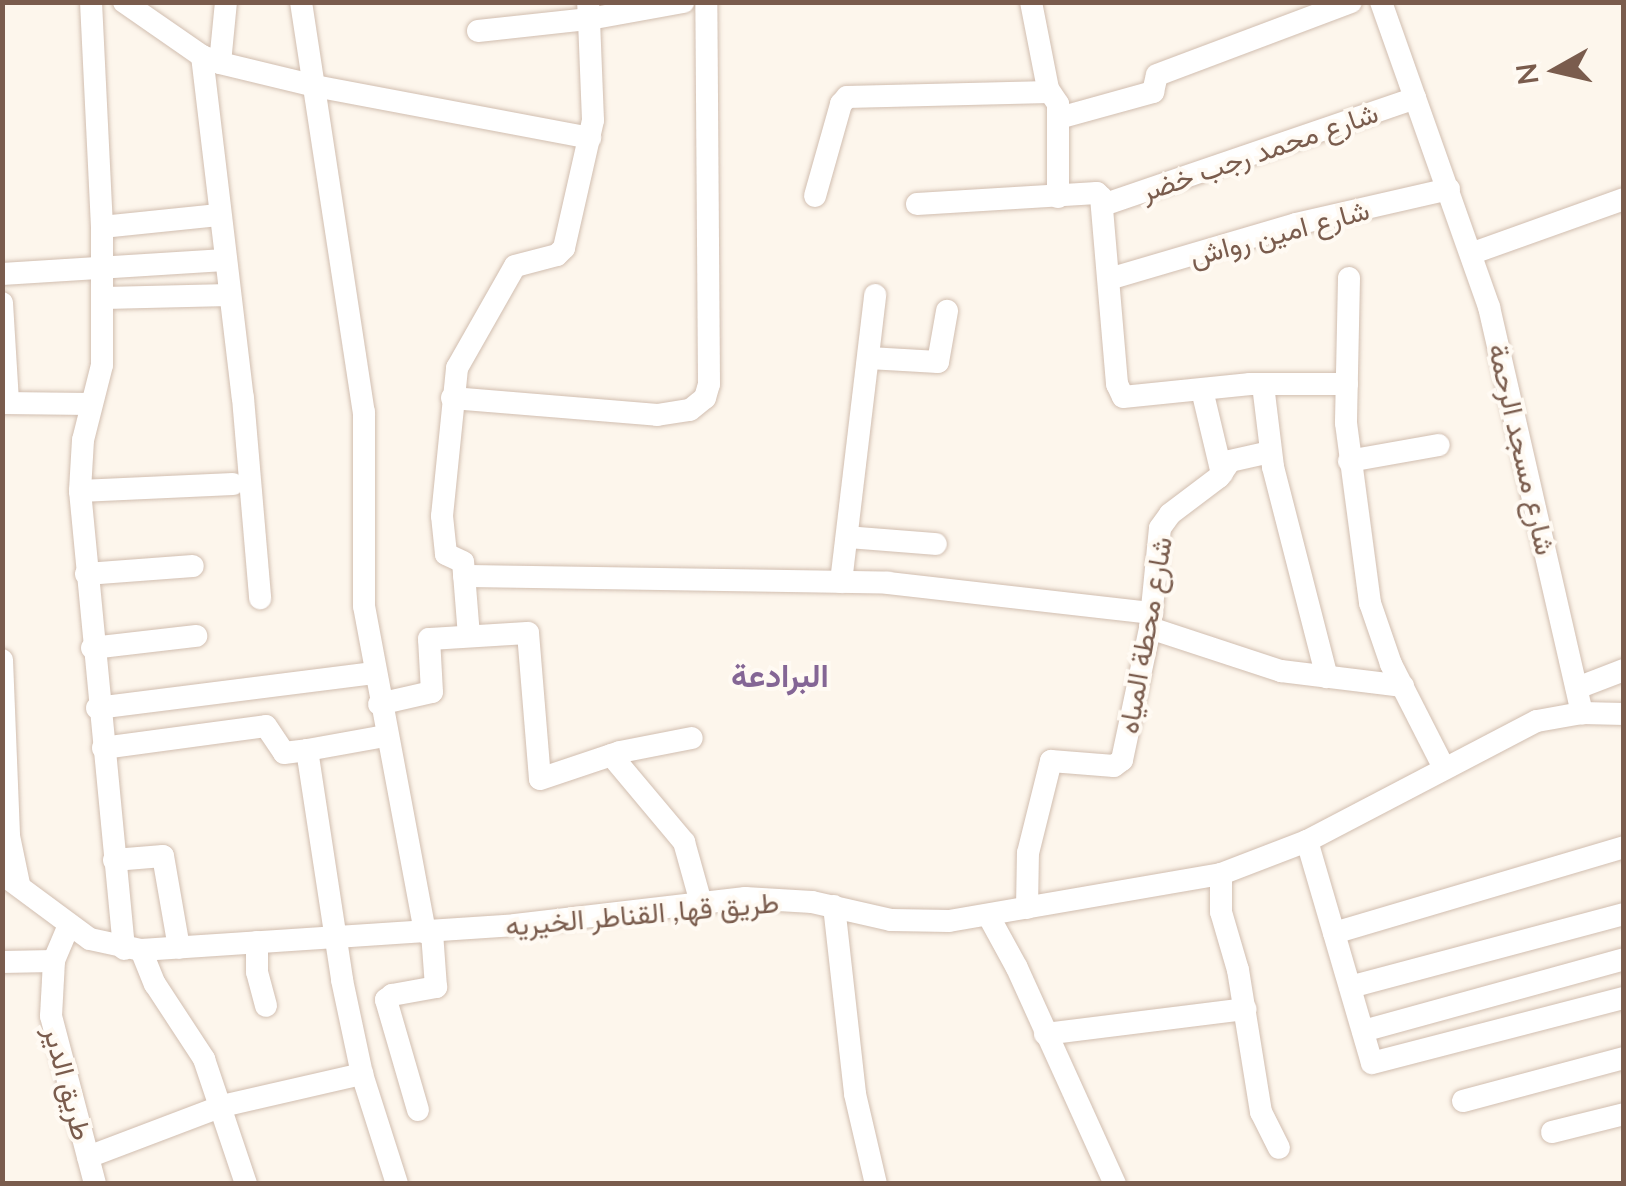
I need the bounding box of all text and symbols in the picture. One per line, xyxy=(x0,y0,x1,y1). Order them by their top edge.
north arrow xyxy=(1506,20,1606,120)
text: N xyxy=(1508,61,1545,87)
street label: شارع محمد رجب خضر xyxy=(1136,95,1382,207)
street label: شارع امين رواش xyxy=(1186,192,1372,272)
street label: شارع مسجد الرحمة xyxy=(1482,340,1564,558)
street label: شارع محطة المياه xyxy=(1110,534,1178,736)
district label: البرادعة xyxy=(731,656,829,694)
street label: طريق قها, القناطر الخيريه xyxy=(504,884,780,942)
street label: طريق الدير xyxy=(38,1022,100,1144)

